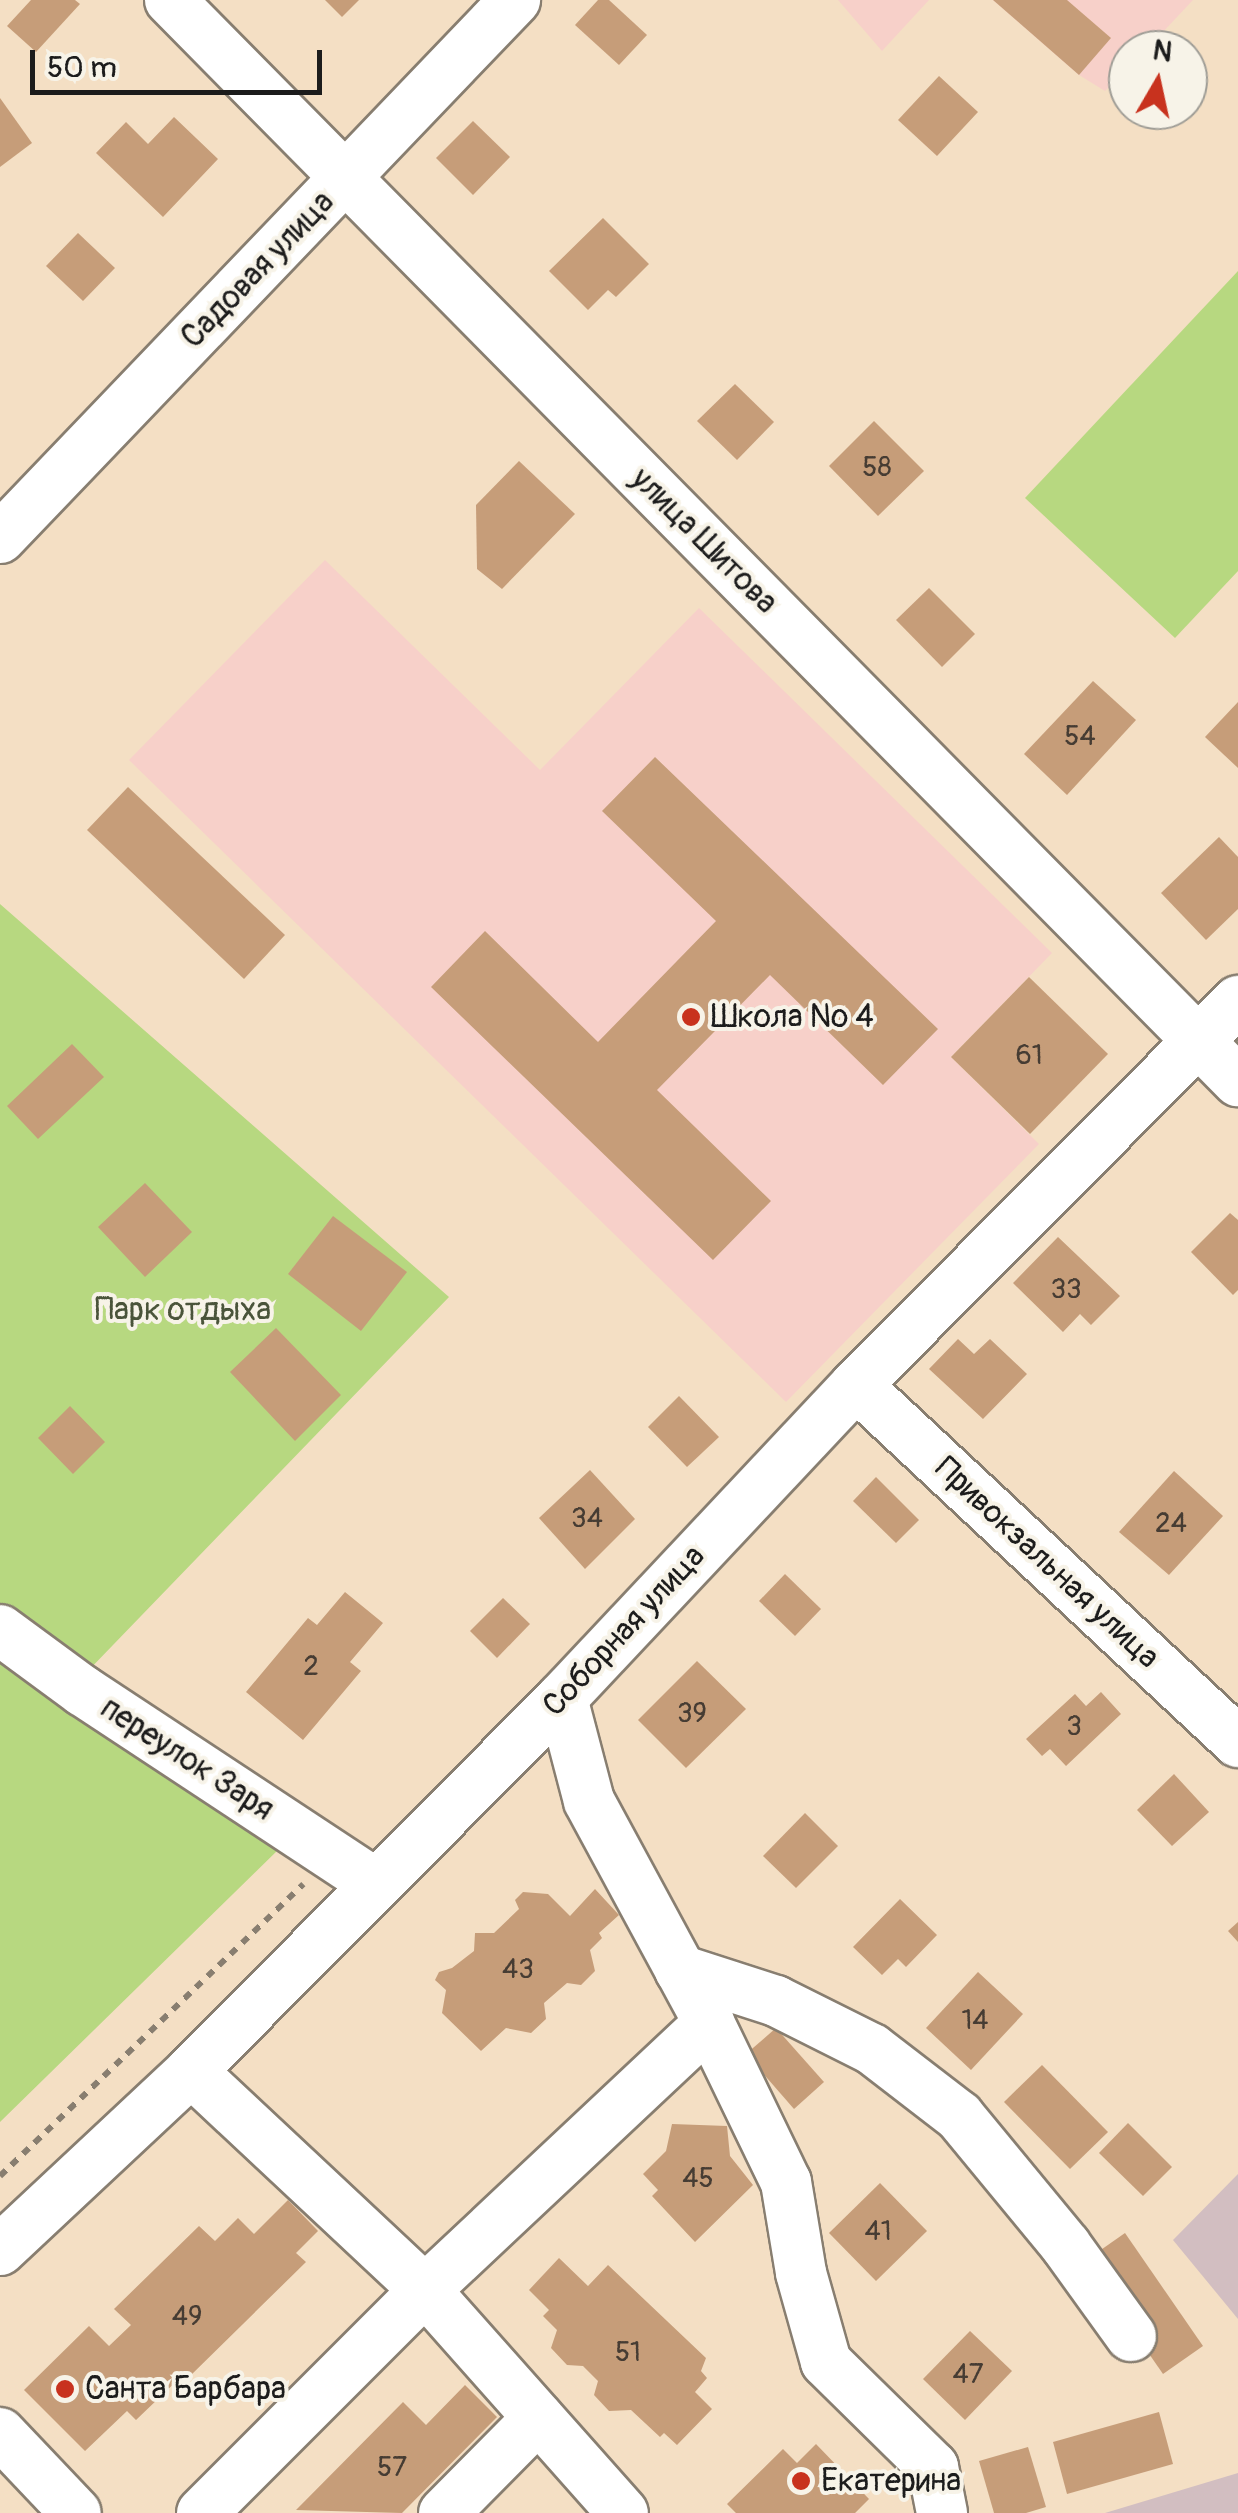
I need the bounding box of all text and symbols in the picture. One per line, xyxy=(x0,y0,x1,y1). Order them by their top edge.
scale bar xyxy=(35,30,328,92)
north arrow xyxy=(1108,30,1208,130)
text: N xyxy=(1150,33,1175,71)
text: 50 m xyxy=(47,49,117,86)
street label: Садовая улица xyxy=(174,184,342,356)
house number: 58 xyxy=(862,451,892,485)
street label: улица Шитова xyxy=(623,460,785,622)
house number: 54 xyxy=(1064,720,1096,754)
place label: Школа № 4 xyxy=(711,998,874,1036)
marker: Школа № 4 xyxy=(680,1006,702,1028)
house number: 61 xyxy=(1015,1039,1043,1073)
house number: 33 xyxy=(1050,1273,1082,1307)
park label: Парк отдыха xyxy=(95,1291,271,1329)
street label: Привокзальная улица xyxy=(927,1449,1167,1677)
house number: 34 xyxy=(571,1502,603,1536)
house number: 24 xyxy=(1155,1507,1187,1541)
street label: Соборная улица xyxy=(535,1537,713,1725)
house number: 2 xyxy=(303,1650,319,1684)
street label: переулок Заря xyxy=(93,1689,281,1829)
house number: 39 xyxy=(677,1697,707,1731)
house number: 3 xyxy=(1066,1710,1082,1744)
house number: 43 xyxy=(502,1953,534,1987)
house number: 14 xyxy=(961,2004,989,2038)
house number: 45 xyxy=(682,2162,714,2196)
house number: 41 xyxy=(864,2215,892,2249)
house number: 49 xyxy=(172,2300,202,2334)
house number: 51 xyxy=(615,2336,641,2370)
house number: 47 xyxy=(952,2358,984,2392)
place label: Санта Барбара xyxy=(85,2370,286,2408)
marker: Санта Барбара xyxy=(54,2378,76,2400)
house number: 57 xyxy=(377,2451,407,2485)
place label: Екатерина xyxy=(821,2462,961,2500)
marker: Екатерина xyxy=(790,2470,812,2492)

